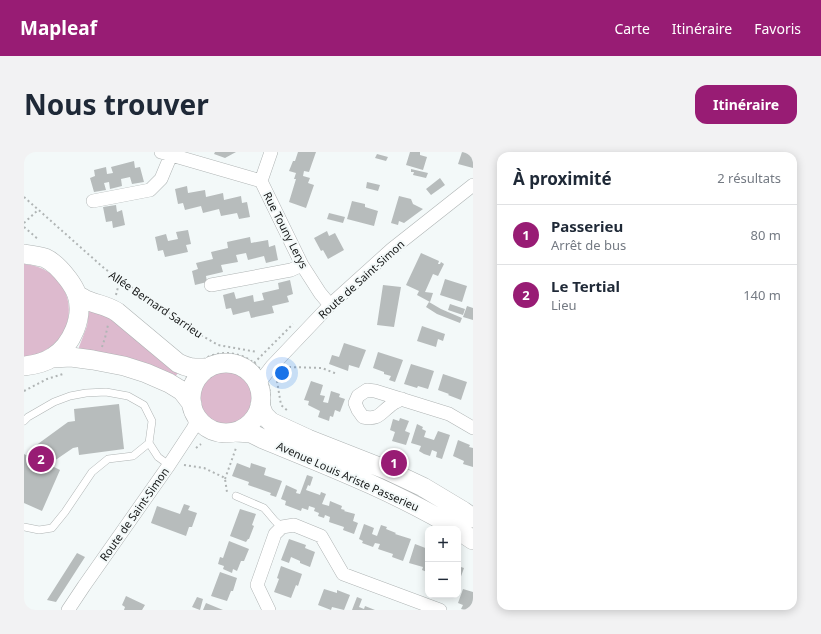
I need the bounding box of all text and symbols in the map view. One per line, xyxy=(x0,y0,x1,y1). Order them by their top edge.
text: Mapleaf xyxy=(20,15,97,41)
text: Carte xyxy=(614,19,650,38)
text: Itinéraire xyxy=(672,19,732,38)
text: Favoris xyxy=(754,19,801,38)
text: Nous trouver xyxy=(24,85,209,123)
button: Itinéraire xyxy=(695,85,797,124)
text: À proximité xyxy=(513,167,612,190)
text: 2 résultats xyxy=(717,169,781,187)
street label: Rue Touny Lerys xyxy=(260,189,312,271)
text: Passerieu xyxy=(551,216,623,236)
text: 1 xyxy=(522,226,530,244)
text: 80 m xyxy=(751,226,781,244)
street label: Route de Saint-Simon xyxy=(315,236,407,322)
text: Arrêt de bus xyxy=(551,236,626,254)
street label: Allée Bernard Sarrieu xyxy=(106,267,206,341)
text: Le Tertial xyxy=(551,276,620,296)
text: 2 xyxy=(522,286,530,304)
text: 140 m xyxy=(743,286,781,304)
text: Lieu xyxy=(551,296,577,314)
your location xyxy=(272,363,292,383)
street label: Avenue Louis Ariste Passerieu xyxy=(274,438,422,514)
pin: 2 xyxy=(28,444,54,474)
pin: 1 xyxy=(381,448,407,478)
street label: Route de Saint-Simon xyxy=(96,464,172,564)
map controls xyxy=(425,526,461,598)
button: + xyxy=(425,526,461,562)
button: − xyxy=(425,562,461,598)

